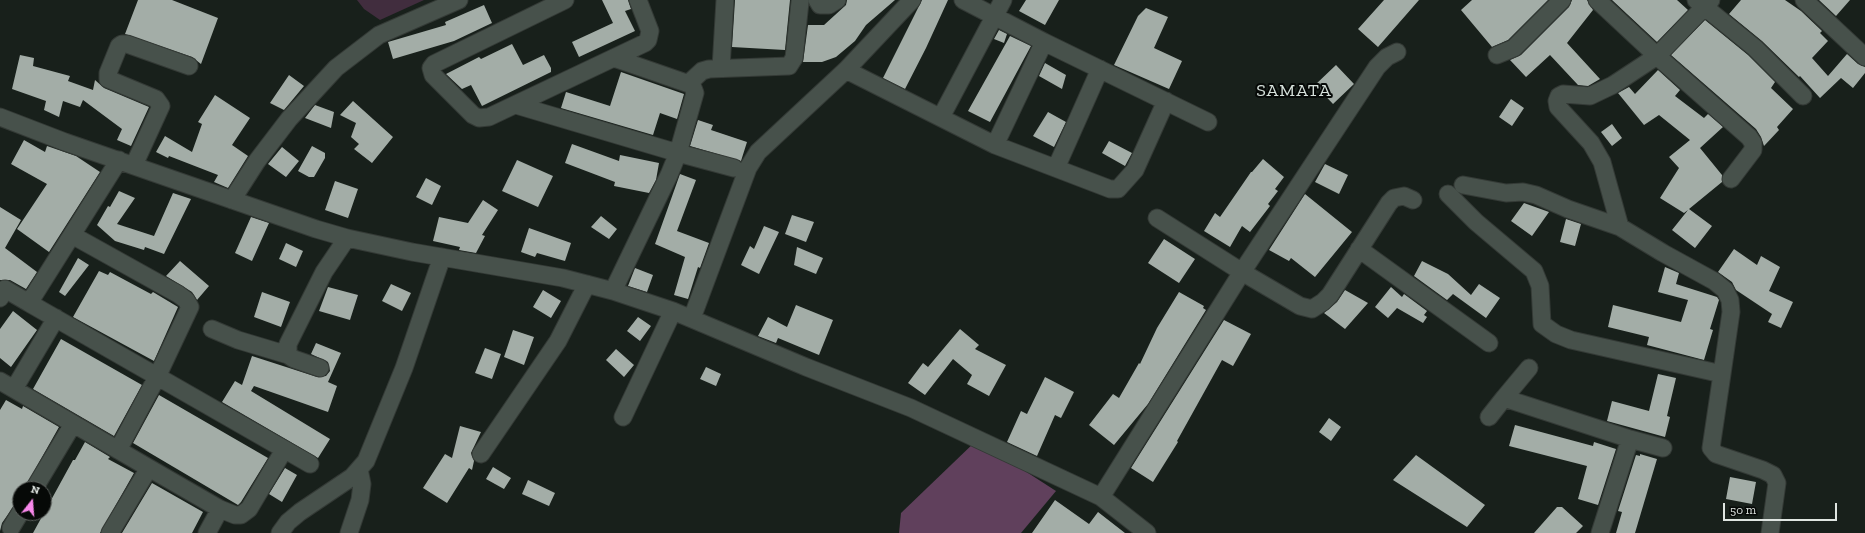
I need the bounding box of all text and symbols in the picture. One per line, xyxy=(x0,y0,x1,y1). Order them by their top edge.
district label: SAMATA xyxy=(1256,80,1332,102)
north arrow xyxy=(12,481,52,521)
text: N xyxy=(29,483,41,497)
scale bar xyxy=(1725,495,1839,521)
text: 50 m xyxy=(1730,503,1756,517)

